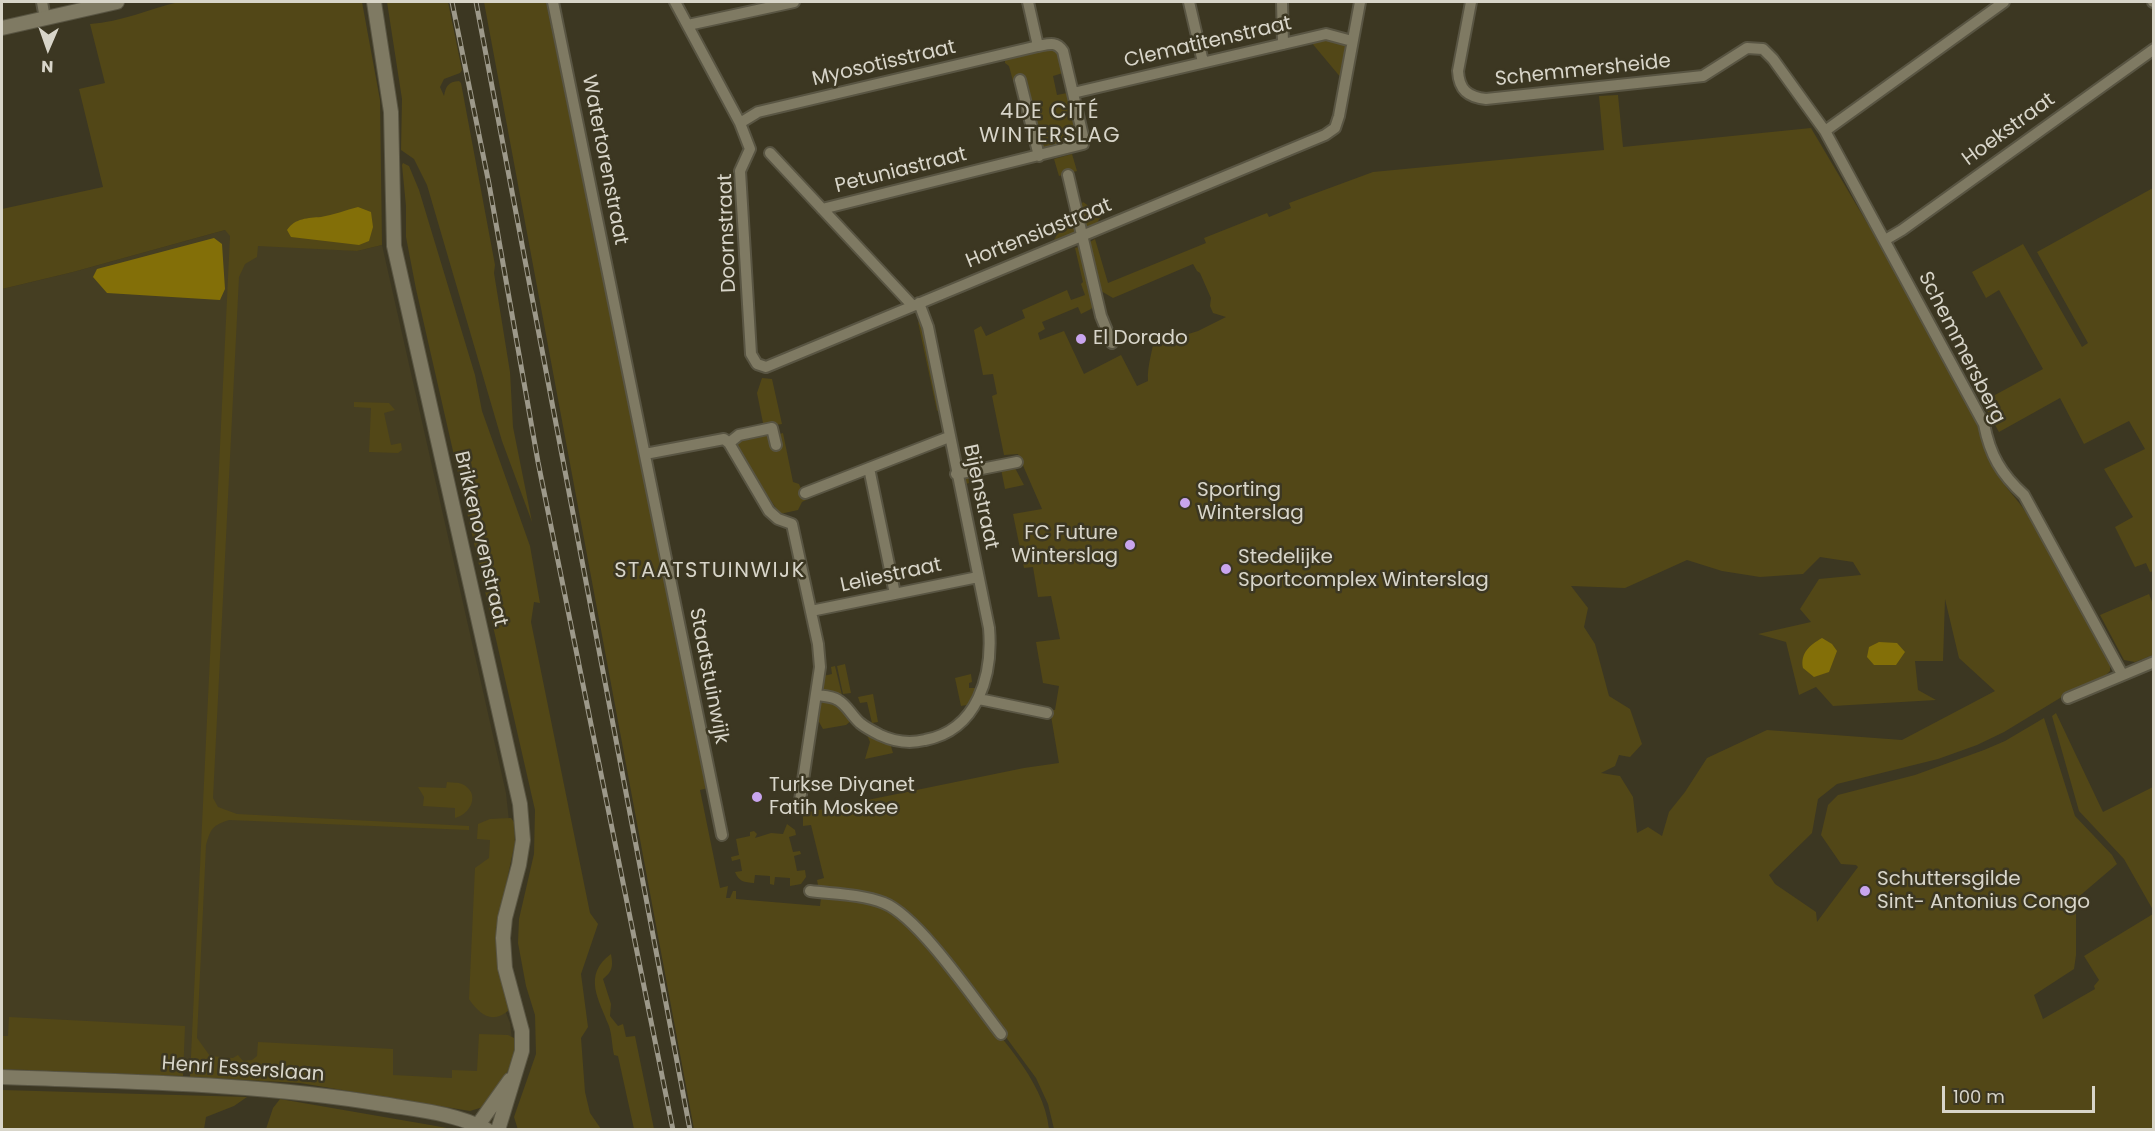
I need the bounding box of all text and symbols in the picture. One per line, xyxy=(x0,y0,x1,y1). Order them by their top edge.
street label: Clematitenstraat xyxy=(1122,12,1294,74)
north arrow xyxy=(18,18,78,78)
street label: Myosotisstraat xyxy=(810,36,958,92)
street label: Schemmersheide xyxy=(1494,50,1672,92)
text: N xyxy=(41,55,54,78)
street label: Watertorenstraat xyxy=(576,73,632,247)
street label: Hoekstraat xyxy=(1958,88,2060,172)
district label: 4DE CITÉ WINTERSLAG xyxy=(979,100,1121,150)
street label: Petuniastraat xyxy=(833,143,969,199)
street label: Doornstraat xyxy=(714,173,742,293)
street label: Hortensiastraat xyxy=(963,194,1115,274)
street label: Schemmersberg xyxy=(1912,268,2010,428)
place label: El Dorado xyxy=(1093,327,1188,351)
marker: El Dorado xyxy=(1074,332,1088,346)
street label: Bijenstraat xyxy=(957,442,1003,552)
street label: Brikkenovenstraat xyxy=(448,449,512,629)
place label: Sporting Winterslag xyxy=(1197,479,1304,526)
marker: Sporting Winterslag xyxy=(1178,496,1192,510)
place label: FC Future Winterslag xyxy=(1011,522,1118,569)
marker: FC Future Winterslag xyxy=(1123,538,1137,552)
place label: Stedelijke Sportcomplex Winterslag xyxy=(1238,546,1489,593)
street label: Leliestraat xyxy=(838,554,944,598)
district label: STAATSTUINWIJK xyxy=(614,559,806,585)
marker: Stedelijke Sportcomplex Winterslag xyxy=(1219,562,1233,576)
street label: Staatstuinwijk xyxy=(683,606,733,746)
place label: Turkse Diyanet Fatih Moskee xyxy=(769,774,915,821)
marker: Turkse Diyanet Fatih Moskee xyxy=(750,790,764,804)
place label: Schuttersgilde Sint- Antonius Congo xyxy=(1877,868,2090,915)
marker: Schuttersgilde Sint- Antonius Congo xyxy=(1858,884,1872,898)
street label: Henri Esserslaan xyxy=(161,1052,325,1088)
scale bar xyxy=(1945,1074,2098,1112)
text: 100 m xyxy=(1953,1084,2005,1109)

